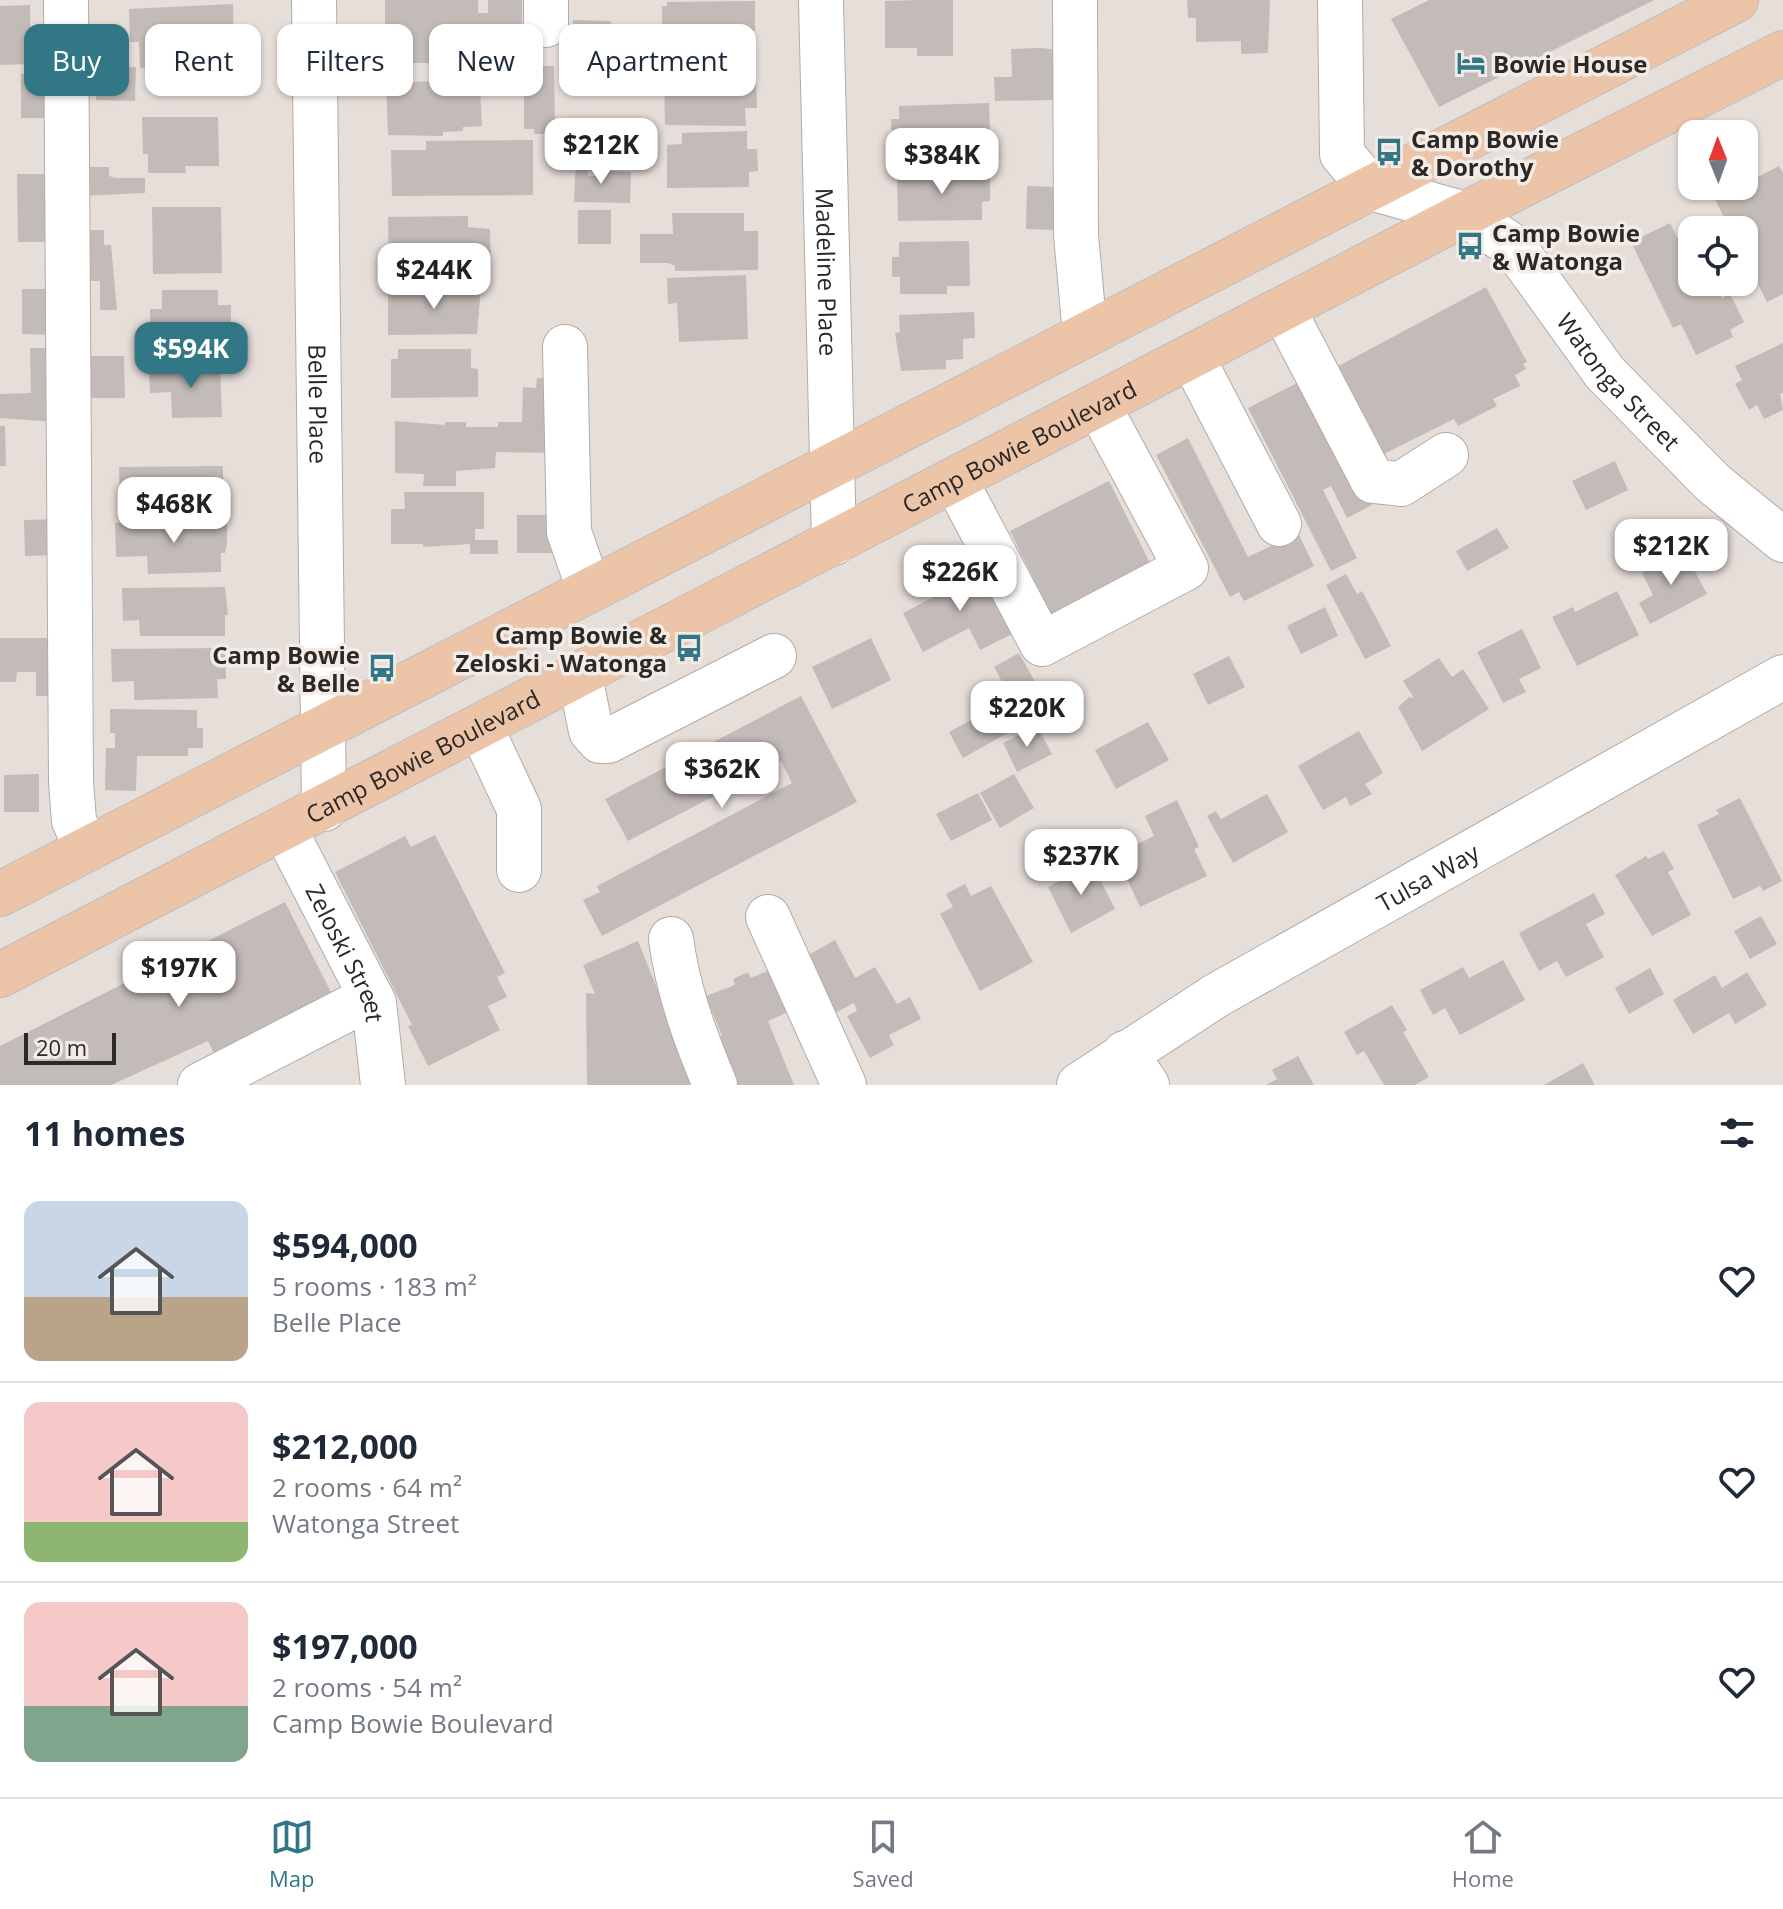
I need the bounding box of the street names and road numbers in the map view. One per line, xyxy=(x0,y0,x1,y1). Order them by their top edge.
street label: Madeline Place xyxy=(809,187,846,357)
street label: Watonga Street xyxy=(1550,306,1688,457)
street label: Belle Place xyxy=(302,344,336,464)
street label: Camp Bowie Boulevard xyxy=(896,371,1142,520)
street label: Camp Bowie Boulevard xyxy=(299,681,545,830)
street label: Tulsa Way xyxy=(1370,834,1485,919)
street label: Zeloski Street xyxy=(299,878,392,1024)

